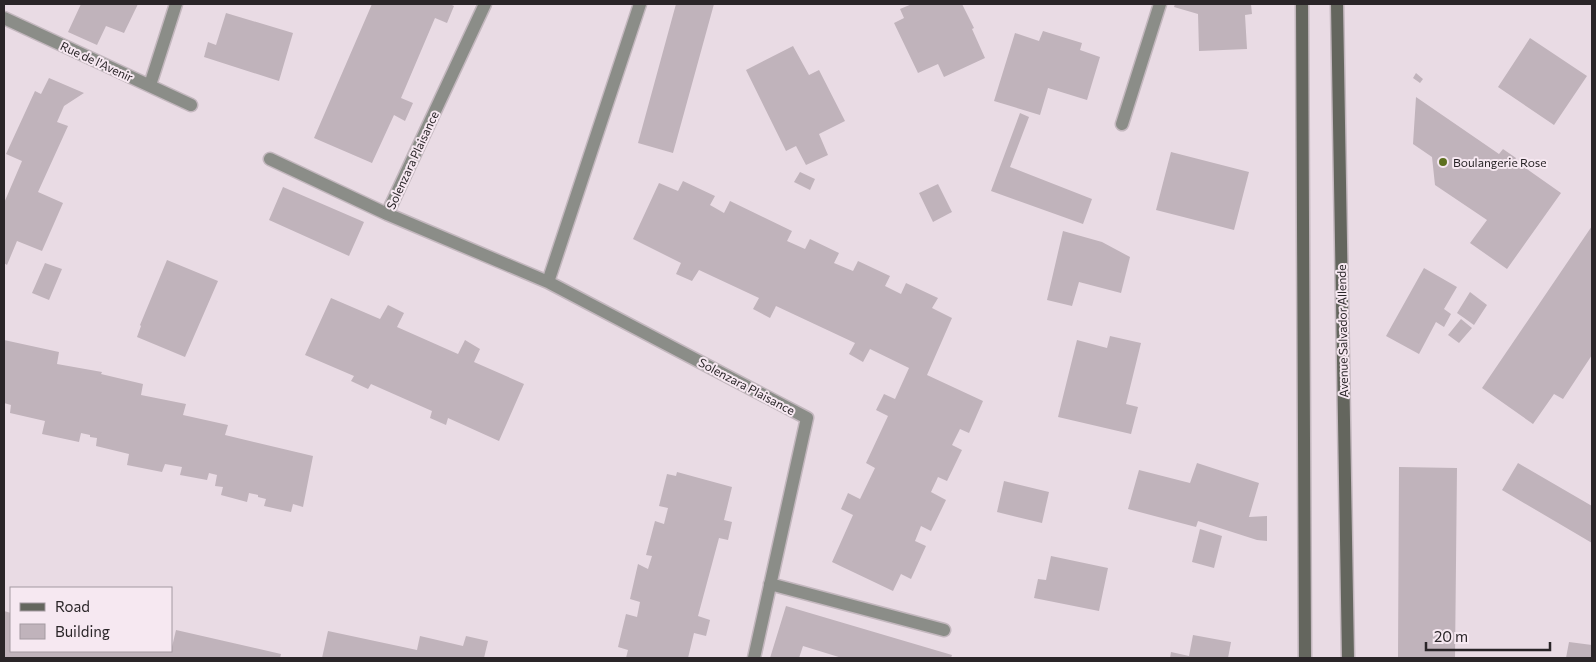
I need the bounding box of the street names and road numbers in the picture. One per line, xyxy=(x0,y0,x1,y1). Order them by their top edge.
street label: Rue de l'Avenir xyxy=(58,38,136,84)
street label: Solenzara Plaisance xyxy=(383,109,441,211)
street label: Avenue Salvador Allende xyxy=(1334,264,1350,398)
street label: Solenzara Plaisance xyxy=(697,355,797,417)

